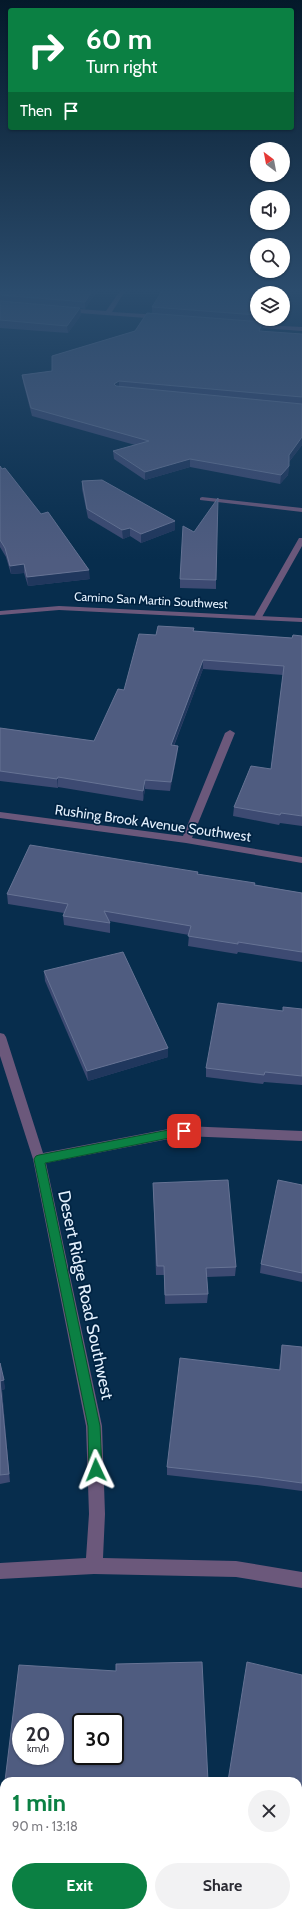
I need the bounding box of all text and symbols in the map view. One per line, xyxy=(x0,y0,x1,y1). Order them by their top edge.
text: 60 m xyxy=(86,22,152,56)
icon: right xyxy=(20,24,72,76)
text: Turn right xyxy=(86,56,157,78)
icon: arrive xyxy=(60,100,82,122)
text: Then xyxy=(20,102,52,120)
north arrow xyxy=(250,142,290,182)
map controls xyxy=(250,142,290,326)
button: sound xyxy=(250,190,290,230)
button: search xyxy=(250,238,290,278)
button: layers xyxy=(250,286,290,326)
street label: Camino San Martin Southwest xyxy=(74,588,228,612)
street label: Rushing Brook Avenue Southwest xyxy=(54,800,253,846)
pin xyxy=(167,1114,201,1148)
icon: arrive xyxy=(173,1120,195,1142)
street label: Desert Ridge Road Southwest xyxy=(54,1189,118,1402)
position arrow xyxy=(75,1449,117,1491)
speed limit sign: 30 xyxy=(72,1713,124,1765)
text: 20 xyxy=(26,1722,50,1746)
text: km/h xyxy=(27,1742,49,1755)
text: 1 min xyxy=(12,1788,66,1817)
button: close xyxy=(248,1790,290,1832)
text: 90 m · 13:18 xyxy=(12,1818,78,1834)
button: Exit xyxy=(12,1863,147,1909)
button: Share xyxy=(155,1863,290,1909)

